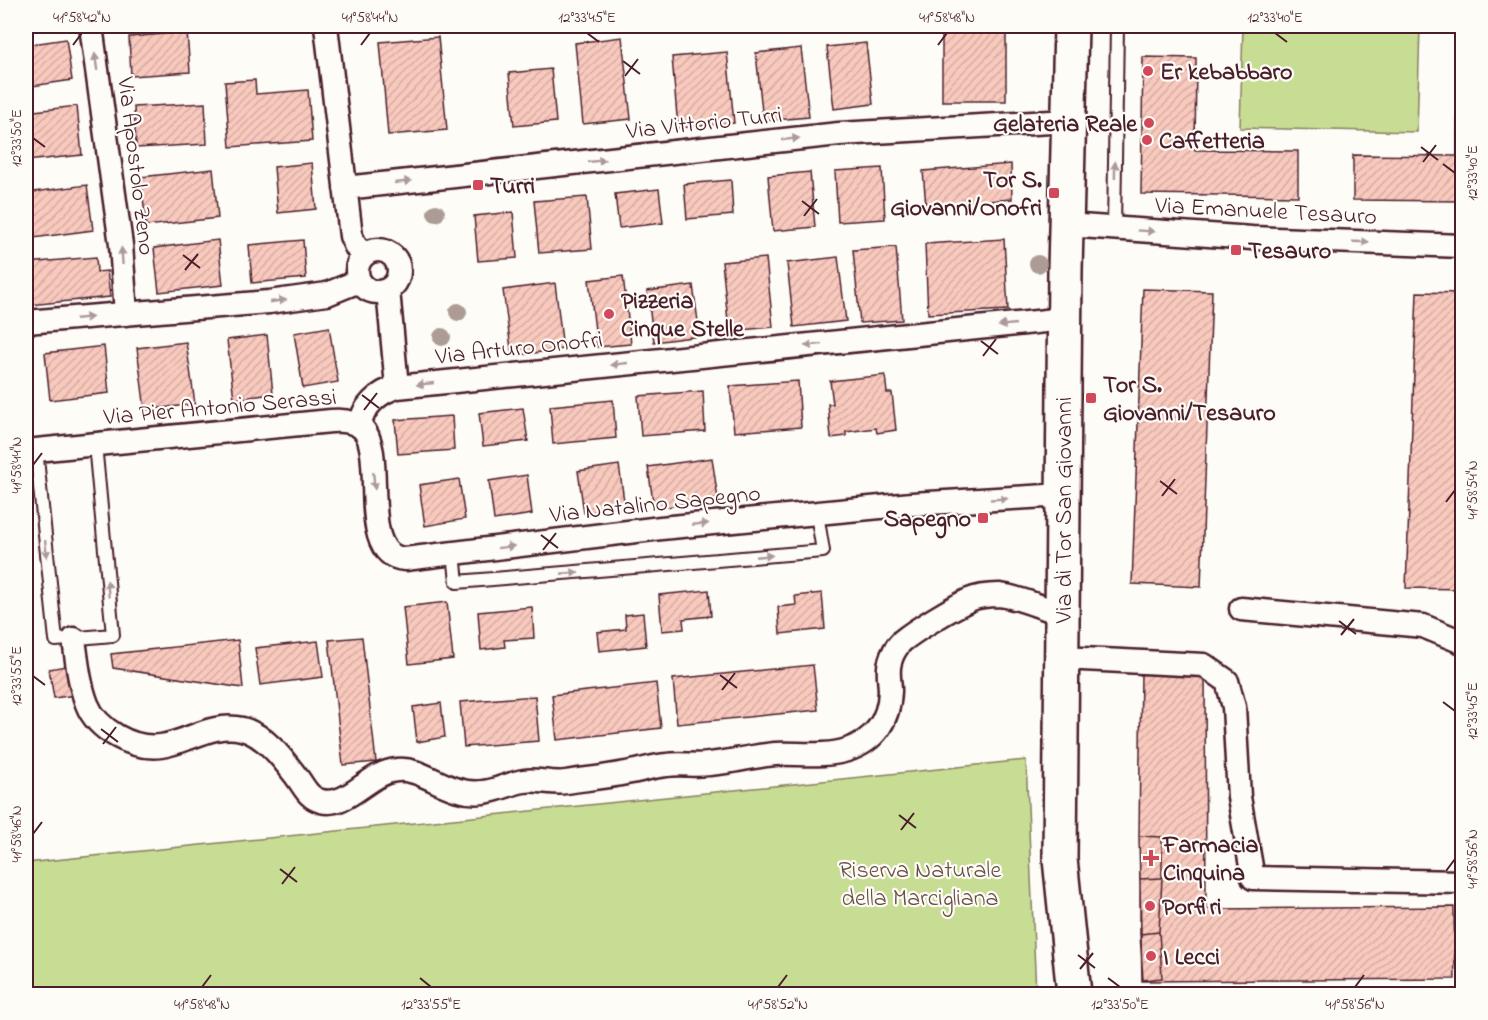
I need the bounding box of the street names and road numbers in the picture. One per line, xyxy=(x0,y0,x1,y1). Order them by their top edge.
street label: Via Apostolo Zeno xyxy=(106,74,163,257)
street label: Via Vittorio Turri xyxy=(624,99,784,150)
street label: Via Emanuele Tesauro xyxy=(1153,189,1378,236)
street label: Via Arturo Onofri xyxy=(433,323,605,376)
street label: Via Pier Antonio Serassi xyxy=(101,381,338,436)
street label: Via di Tor San Giovanni xyxy=(1048,397,1083,624)
street label: Via Natalino Sapegno xyxy=(547,477,762,534)

